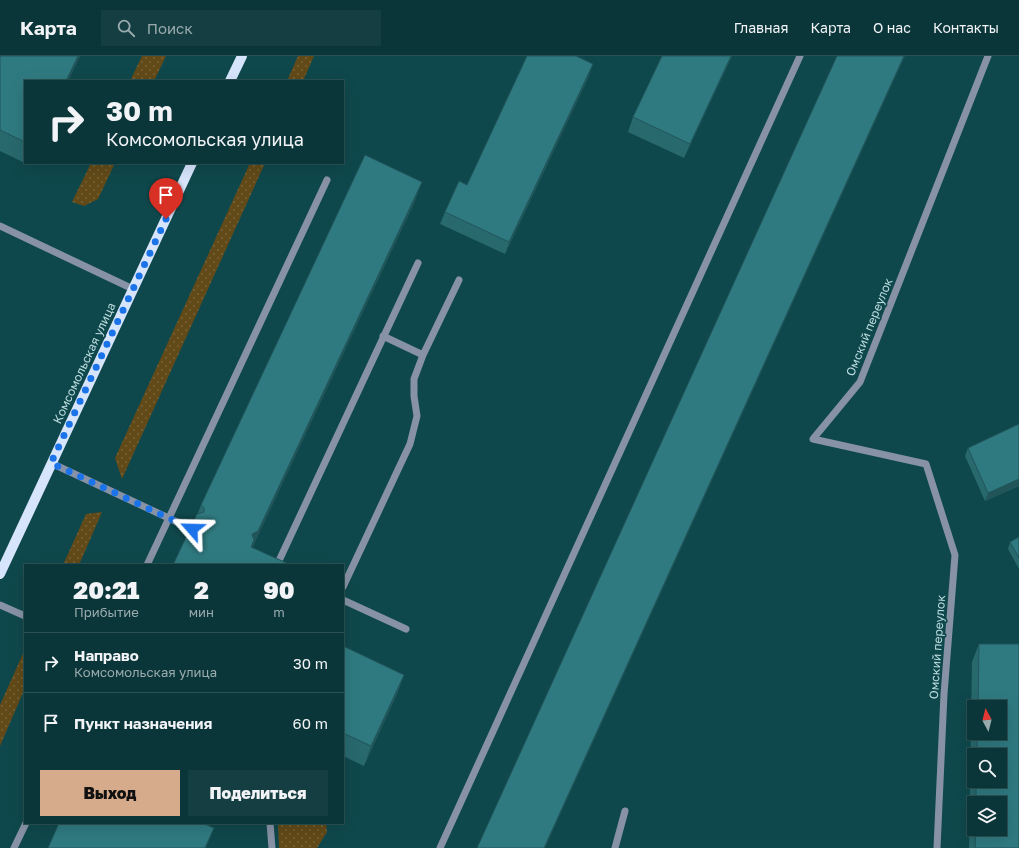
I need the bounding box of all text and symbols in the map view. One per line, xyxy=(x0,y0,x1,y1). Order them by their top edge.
search box xyxy=(101,10,381,46)
text: Карта xyxy=(20,16,77,39)
icon: search xyxy=(115,17,137,39)
text: Поиск xyxy=(147,19,193,37)
text: Главная xyxy=(734,19,788,36)
text: Карта xyxy=(810,19,851,36)
text: О нас xyxy=(873,19,911,36)
text: Контакты xyxy=(933,19,999,36)
text: 30 m xyxy=(106,94,173,127)
icon: right xyxy=(40,96,92,148)
text: Комсомольская улица xyxy=(106,128,304,150)
pin xyxy=(149,178,183,219)
icon: arrive xyxy=(155,184,177,206)
street label: Омский переулок xyxy=(842,276,896,378)
street label: Комсомольская улица xyxy=(49,300,119,426)
position arrow xyxy=(171,508,213,550)
text: 20:21 xyxy=(73,575,139,604)
text: 2 xyxy=(194,575,209,604)
text: 90 xyxy=(263,575,295,604)
street label: Омский переулок xyxy=(926,594,948,700)
text: Прибытие xyxy=(74,604,139,620)
text: мин xyxy=(189,604,214,620)
text: m xyxy=(273,604,285,620)
text: Направо xyxy=(74,646,139,664)
icon: right xyxy=(40,652,62,674)
text: 30 m xyxy=(293,654,328,672)
text: Комсомольская улица xyxy=(74,664,217,680)
north arrow xyxy=(967,700,1007,740)
map controls xyxy=(967,700,1007,836)
icon: arrive xyxy=(40,712,62,734)
text: Пункт назначения xyxy=(74,714,212,732)
text: 60 m xyxy=(293,714,328,732)
button: search xyxy=(967,748,1007,788)
button: Выход xyxy=(40,770,180,816)
button: Поделиться xyxy=(188,770,328,816)
button: layers xyxy=(967,796,1007,836)

